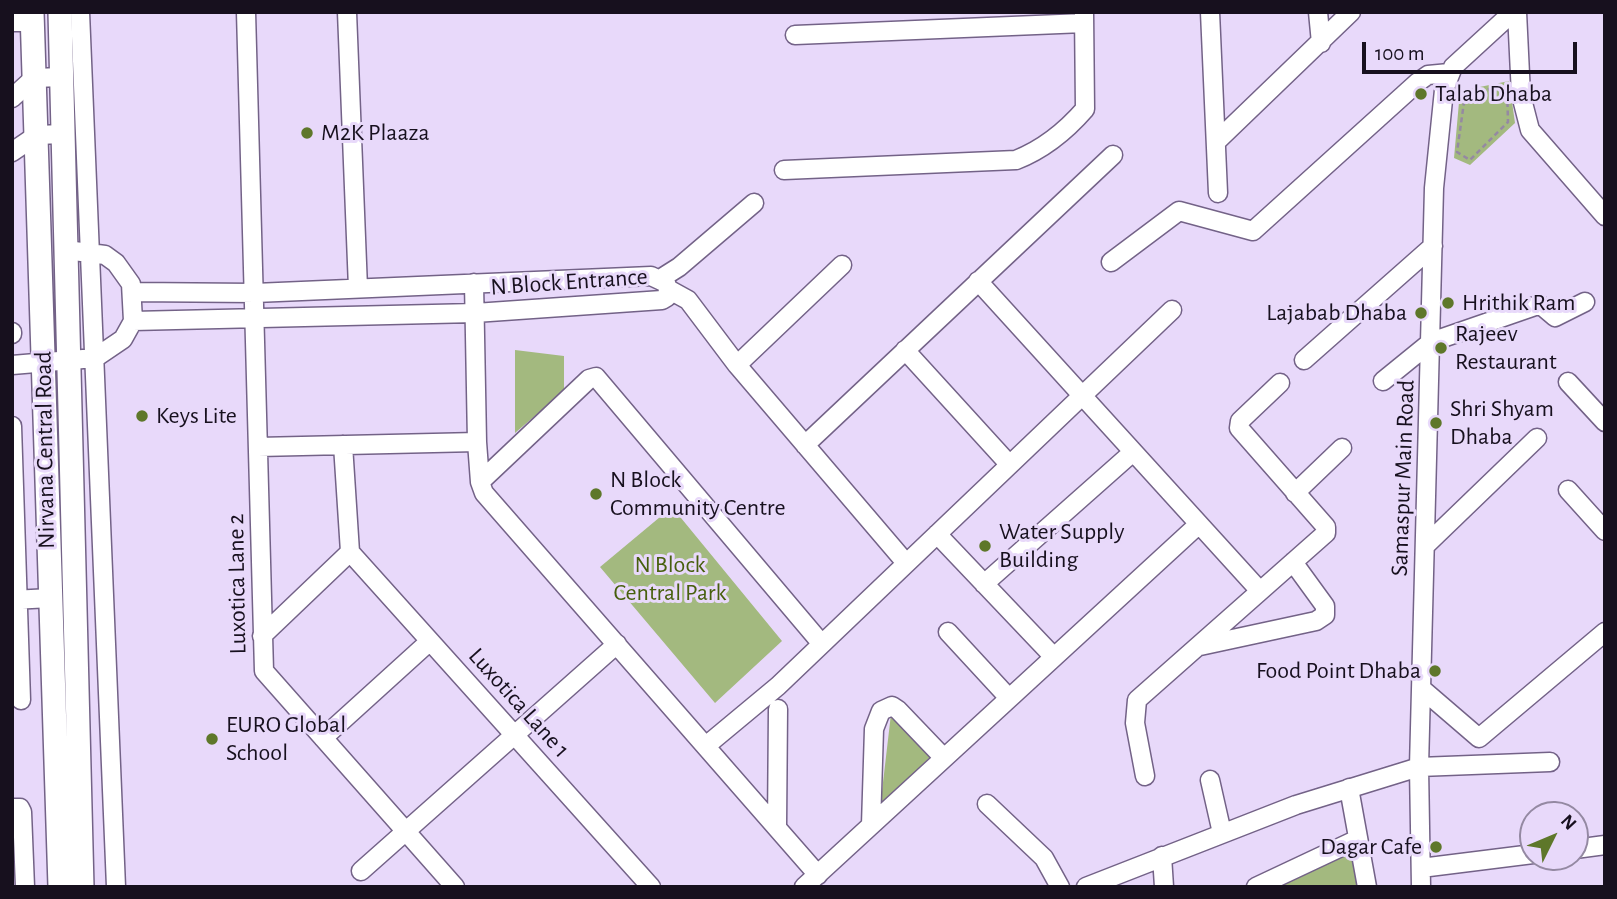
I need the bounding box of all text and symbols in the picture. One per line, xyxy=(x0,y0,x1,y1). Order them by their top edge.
scale bar xyxy=(1365,28,1580,72)
text: 100 m xyxy=(1375,43,1425,64)
place label: Talab Dhaba xyxy=(1435,80,1552,108)
marker: Talab Dhaba xyxy=(1413,86,1429,102)
place label: M2K Plaaza xyxy=(321,119,430,147)
marker: M2K Plaaza xyxy=(299,125,315,141)
street label: N Block Entrance xyxy=(489,262,649,302)
place label: Hrithik Ram xyxy=(1462,289,1575,317)
marker: Hrithik Ram xyxy=(1440,295,1456,311)
place label: Lajabab Dhaba xyxy=(1266,299,1407,327)
marker: Lajabab Dhaba xyxy=(1413,305,1429,321)
place label: Rajeev Restaurant xyxy=(1455,320,1557,376)
marker: Rajeev Restaurant xyxy=(1433,340,1449,356)
street label: Nirvana Central Road xyxy=(29,351,61,549)
street label: Samaspur Main Road xyxy=(1385,379,1421,577)
place label: Shri Shyam Dhaba xyxy=(1450,395,1554,451)
place label: Keys Lite xyxy=(156,402,237,430)
marker: Keys Lite xyxy=(134,408,150,424)
marker: Shri Shyam Dhaba xyxy=(1428,415,1444,431)
place label: N Block Community Centre xyxy=(610,466,786,522)
marker: N Block Community Centre xyxy=(588,486,604,502)
street label: Luxotica Lane 2 xyxy=(221,513,253,655)
place label: Water Supply Building xyxy=(999,518,1124,574)
marker: Water Supply Building xyxy=(977,538,993,554)
park label: N Block Central Park xyxy=(613,551,727,607)
street label: Luxotica Lane 1 xyxy=(462,642,576,764)
place label: Food Point Dhaba xyxy=(1256,657,1421,685)
marker: Food Point Dhaba xyxy=(1427,663,1443,679)
place label: EURO Global School xyxy=(226,711,346,767)
marker: EURO Global School xyxy=(204,731,220,747)
north arrow xyxy=(1519,801,1589,871)
text: N xyxy=(1557,811,1580,834)
place label: Dagar Cafe xyxy=(1320,833,1422,861)
marker: Dagar Cafe xyxy=(1428,839,1444,855)

